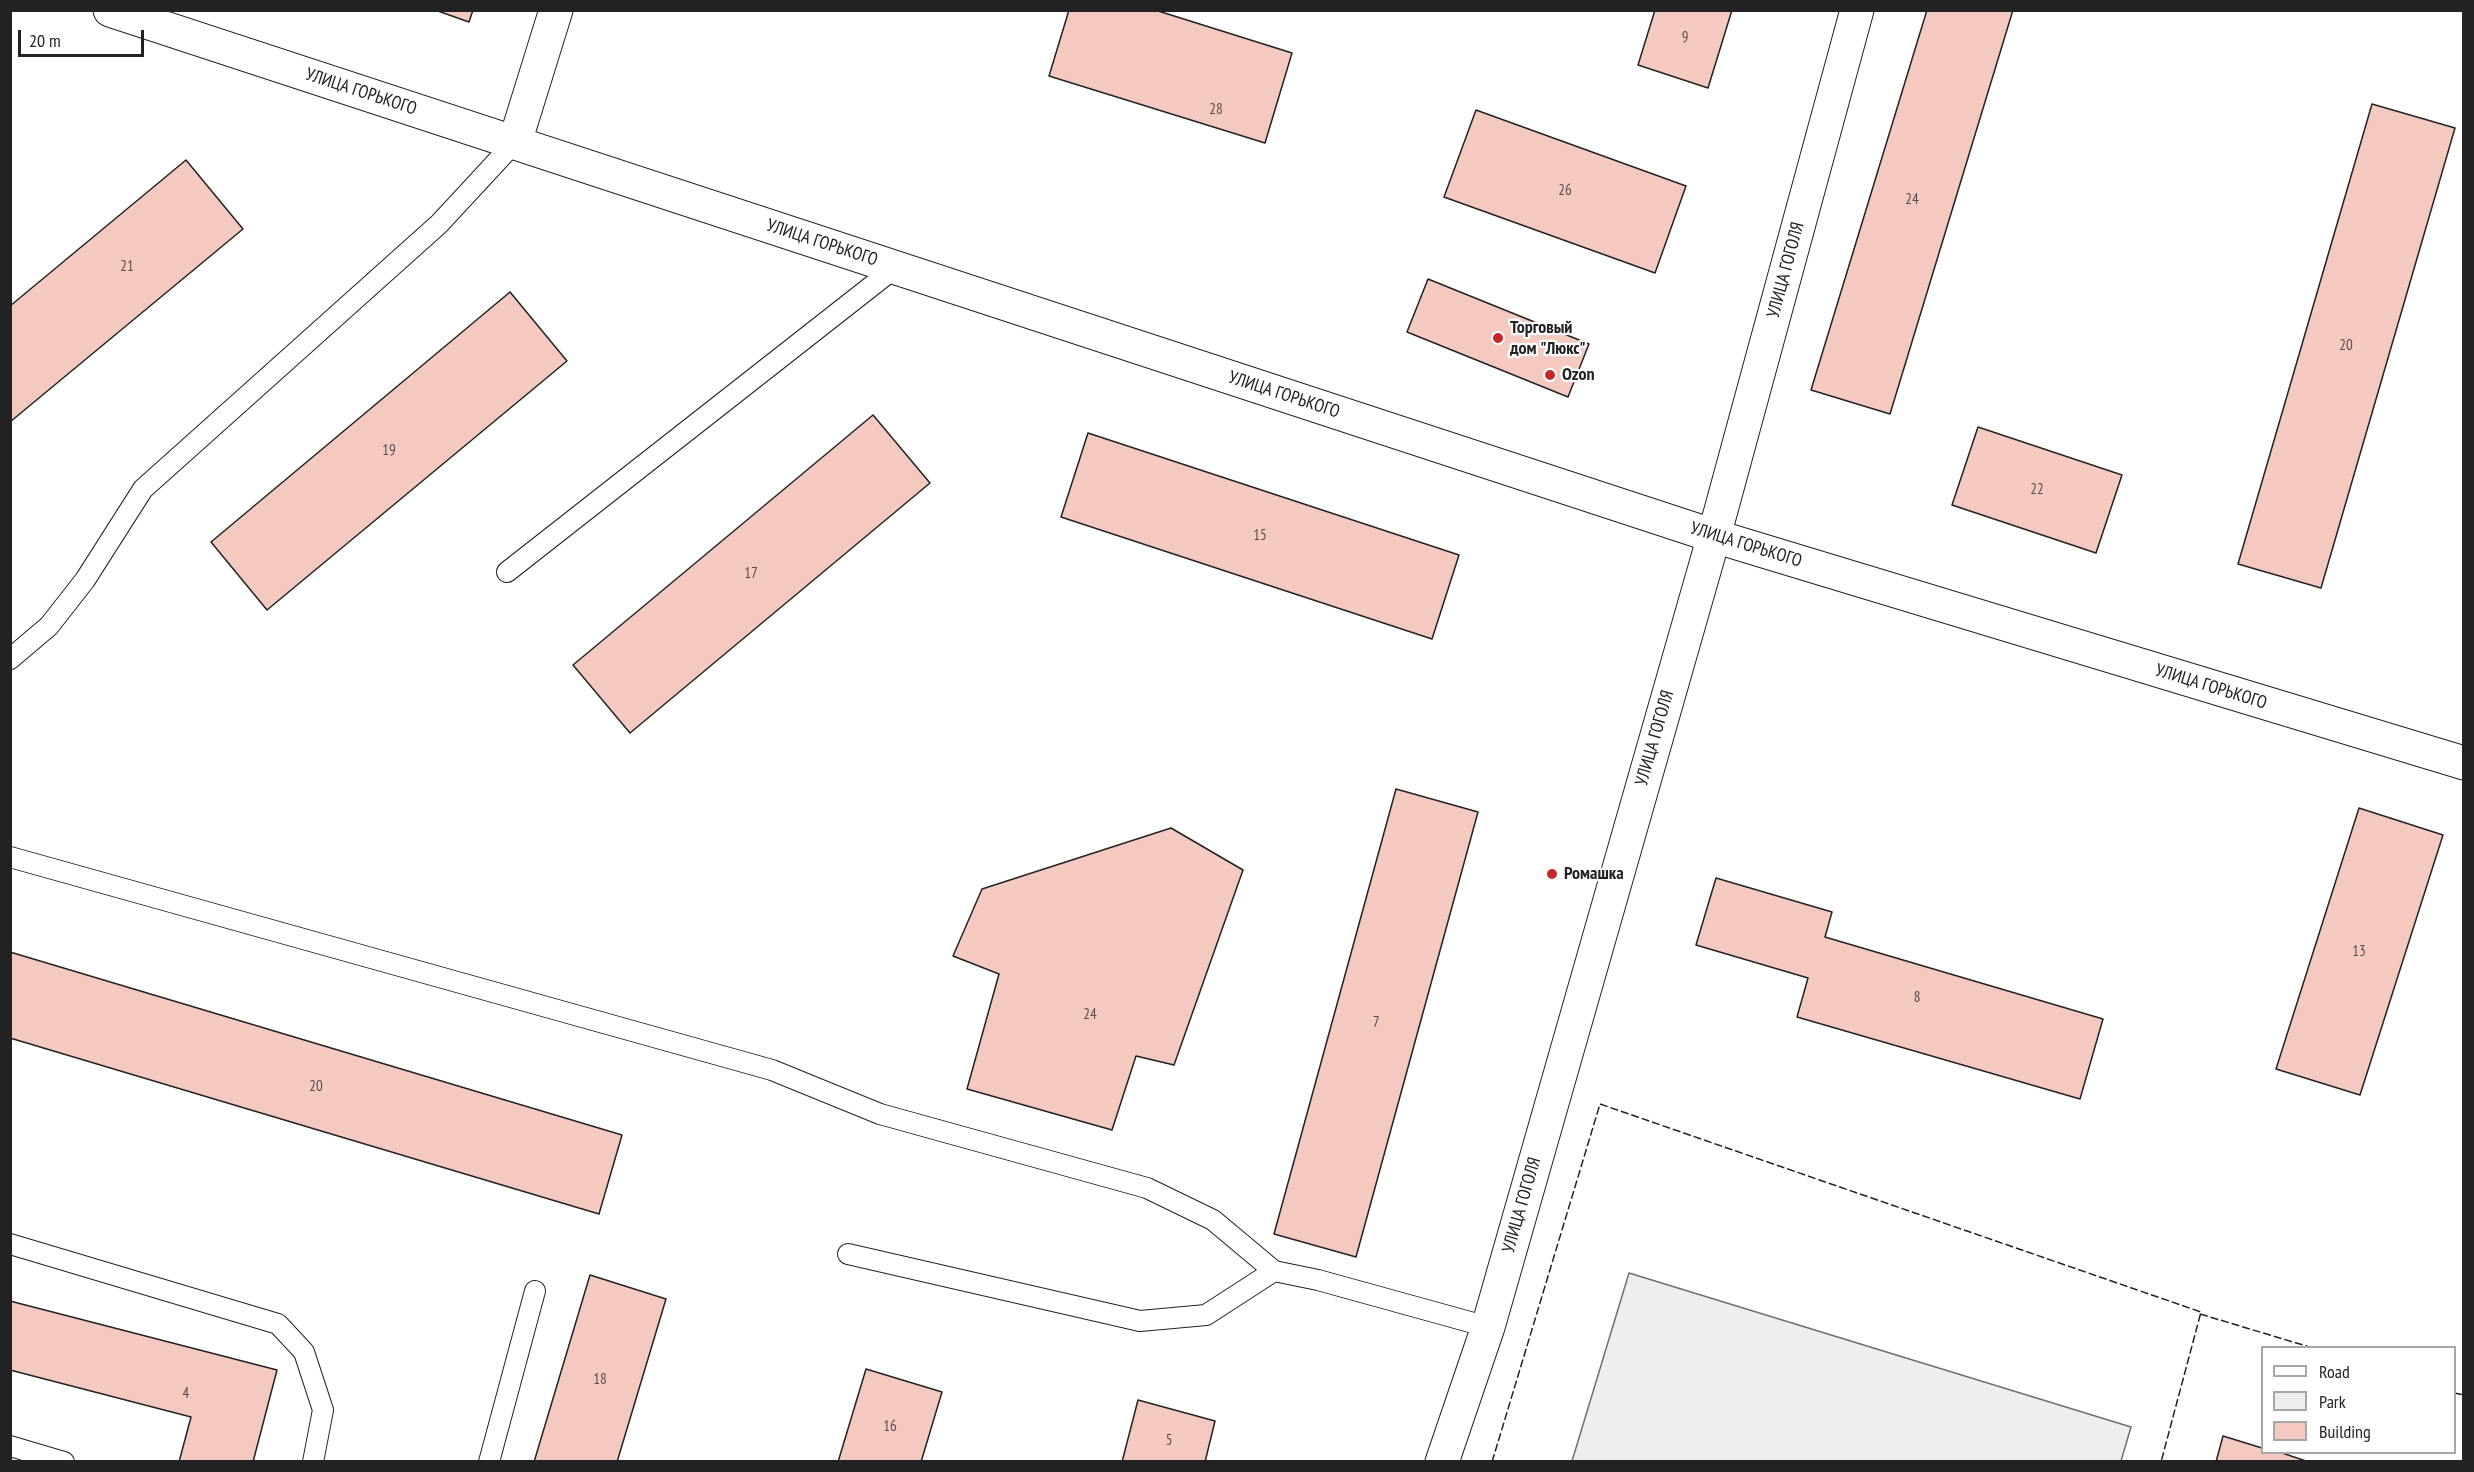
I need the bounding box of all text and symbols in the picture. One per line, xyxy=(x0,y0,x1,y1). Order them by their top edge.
scale bar xyxy=(21,18,147,56)
text: 20 m xyxy=(29,29,61,52)
house number: 9 xyxy=(1682,29,1688,47)
street label: УЛИЦА ГОРЬКОГО xyxy=(303,64,419,120)
house number: 28 xyxy=(1209,101,1223,119)
house number: 26 xyxy=(1558,182,1572,200)
house number: 24 xyxy=(1905,191,1919,209)
street label: УЛИЦА ГОРЬКОГО xyxy=(764,215,880,271)
street label: УЛИЦА ГОГОЛЯ xyxy=(1763,220,1809,320)
house number: 21 xyxy=(120,258,134,276)
place label: Торговый дом "Люкс" xyxy=(1510,317,1586,360)
marker: Торговый дом "Люкс" xyxy=(1491,331,1505,345)
house number: 20 xyxy=(2339,337,2353,355)
place label: Ozon xyxy=(1562,364,1595,386)
street label: УЛИЦА ГОРЬКОГО xyxy=(1226,367,1342,423)
marker: Ozon xyxy=(1543,368,1557,382)
house number: 19 xyxy=(382,442,396,460)
house number: 22 xyxy=(2030,481,2044,499)
street label: УЛИЦА ГОРЬКОГО xyxy=(1688,518,1804,572)
house number: 15 xyxy=(1253,527,1267,545)
house number: 17 xyxy=(744,565,758,583)
street label: УЛИЦА ГОРЬКОГО xyxy=(2153,660,2269,714)
street label: УЛИЦА ГОГОЛЯ xyxy=(1631,688,1679,788)
place label: Ромашка xyxy=(1564,863,1624,885)
marker: Ромашка xyxy=(1545,867,1559,881)
house number: 13 xyxy=(2352,943,2366,961)
house number: 8 xyxy=(1914,989,1920,1007)
house number: 24 xyxy=(1083,1006,1097,1024)
house number: 7 xyxy=(1373,1014,1379,1032)
house number: 20 xyxy=(309,1078,323,1096)
street label: УЛИЦА ГОГОЛЯ xyxy=(1498,1155,1546,1255)
legend xyxy=(2261,1346,2456,1454)
text: Road xyxy=(2319,1360,2350,1383)
house number: 18 xyxy=(593,1371,607,1389)
house number: 4 xyxy=(183,1385,189,1403)
text: Park xyxy=(2319,1390,2346,1413)
house number: 16 xyxy=(883,1418,897,1436)
text: Building xyxy=(2319,1420,2371,1443)
house number: 5 xyxy=(1166,1432,1172,1450)

